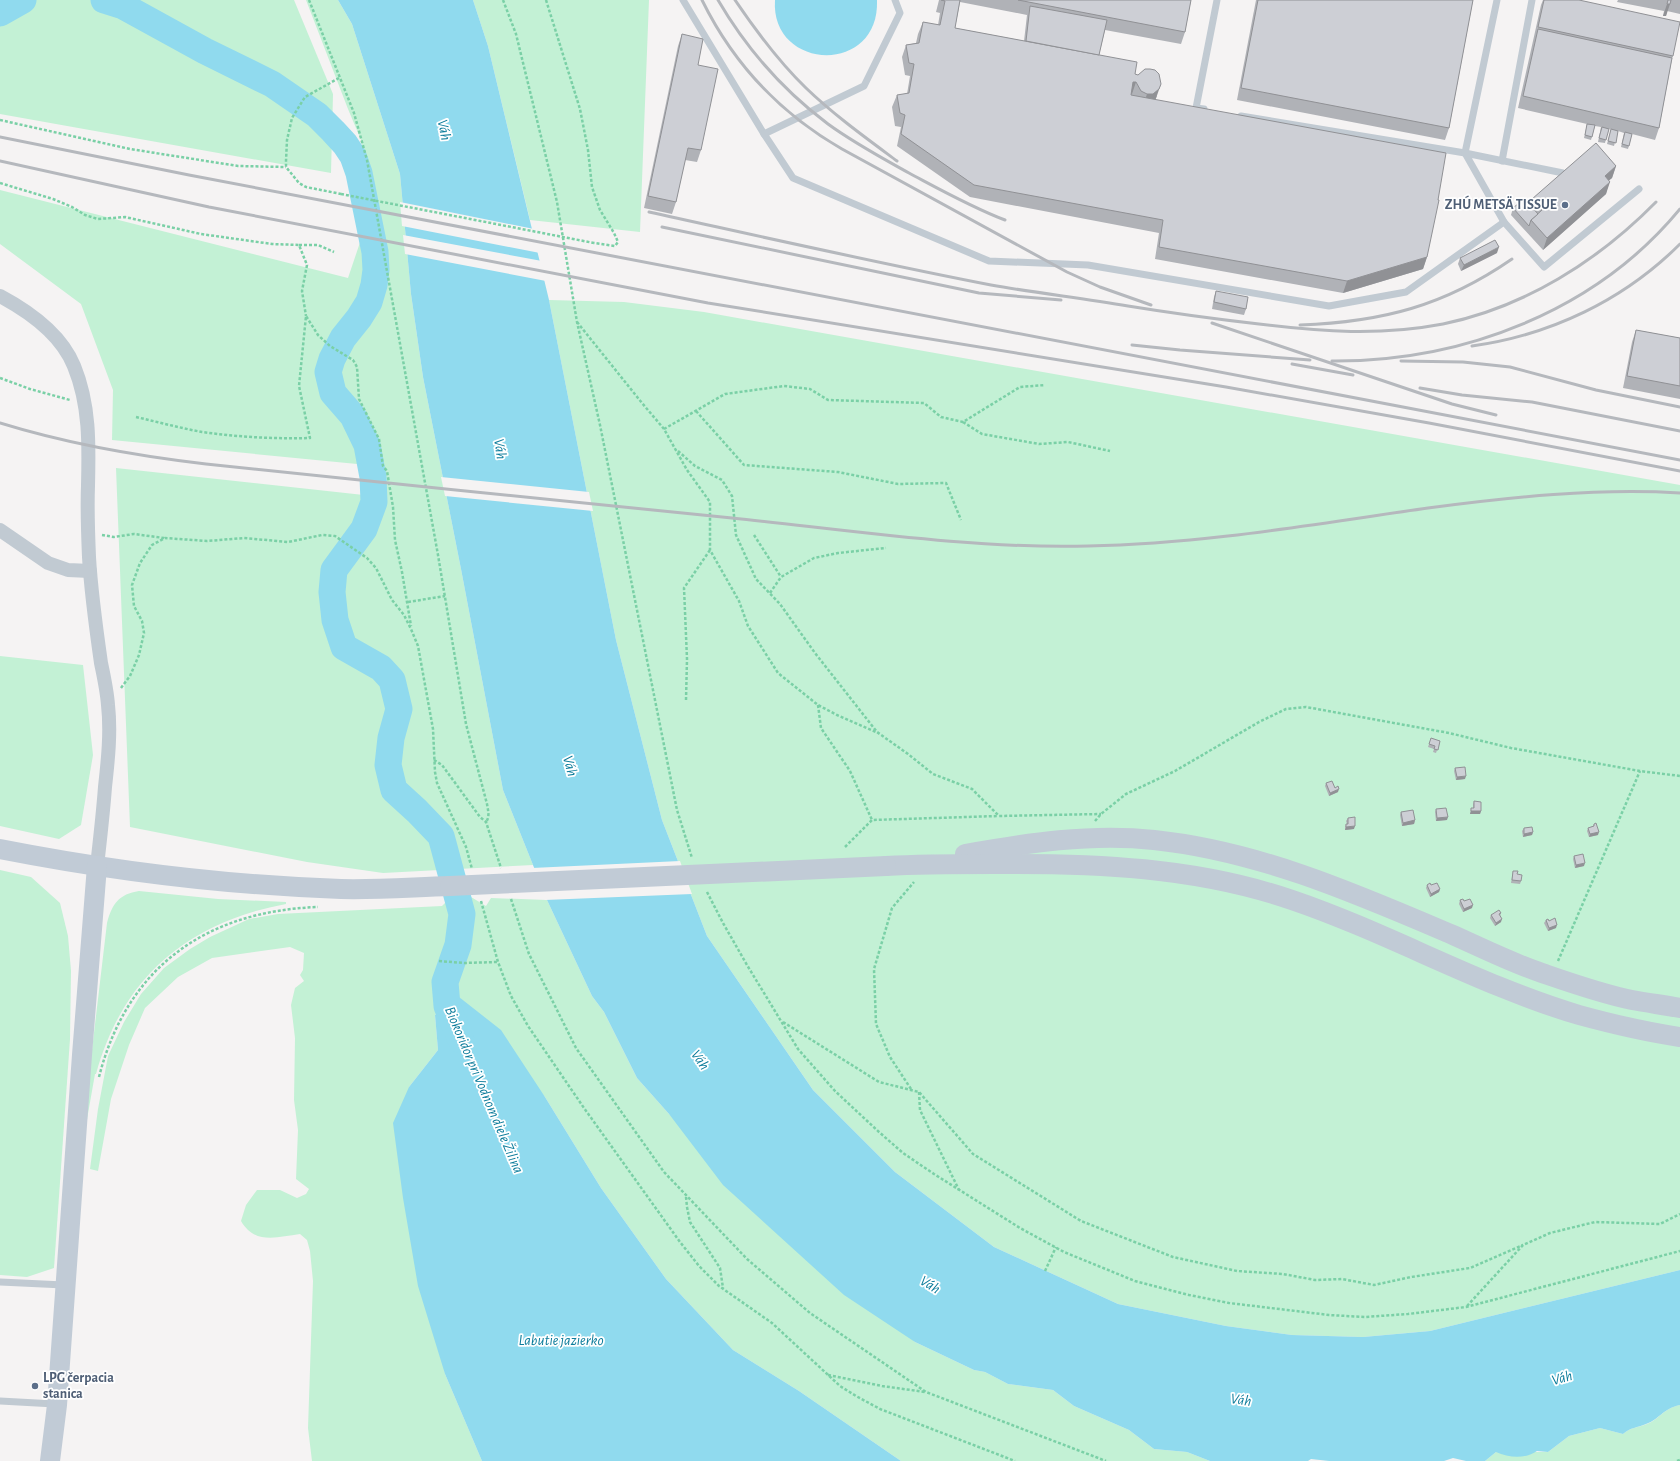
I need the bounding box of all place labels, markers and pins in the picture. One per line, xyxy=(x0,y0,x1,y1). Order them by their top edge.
place label: ZHÚ METSÄ TISSUE xyxy=(1445,195,1557,212)
marker: ZHÚ METSÄ TISSUE xyxy=(1560,200,1570,210)
place label: LPG čerpacia stanica xyxy=(43,1371,114,1401)
marker: LPG čerpacia stanica xyxy=(30,1381,40,1391)

